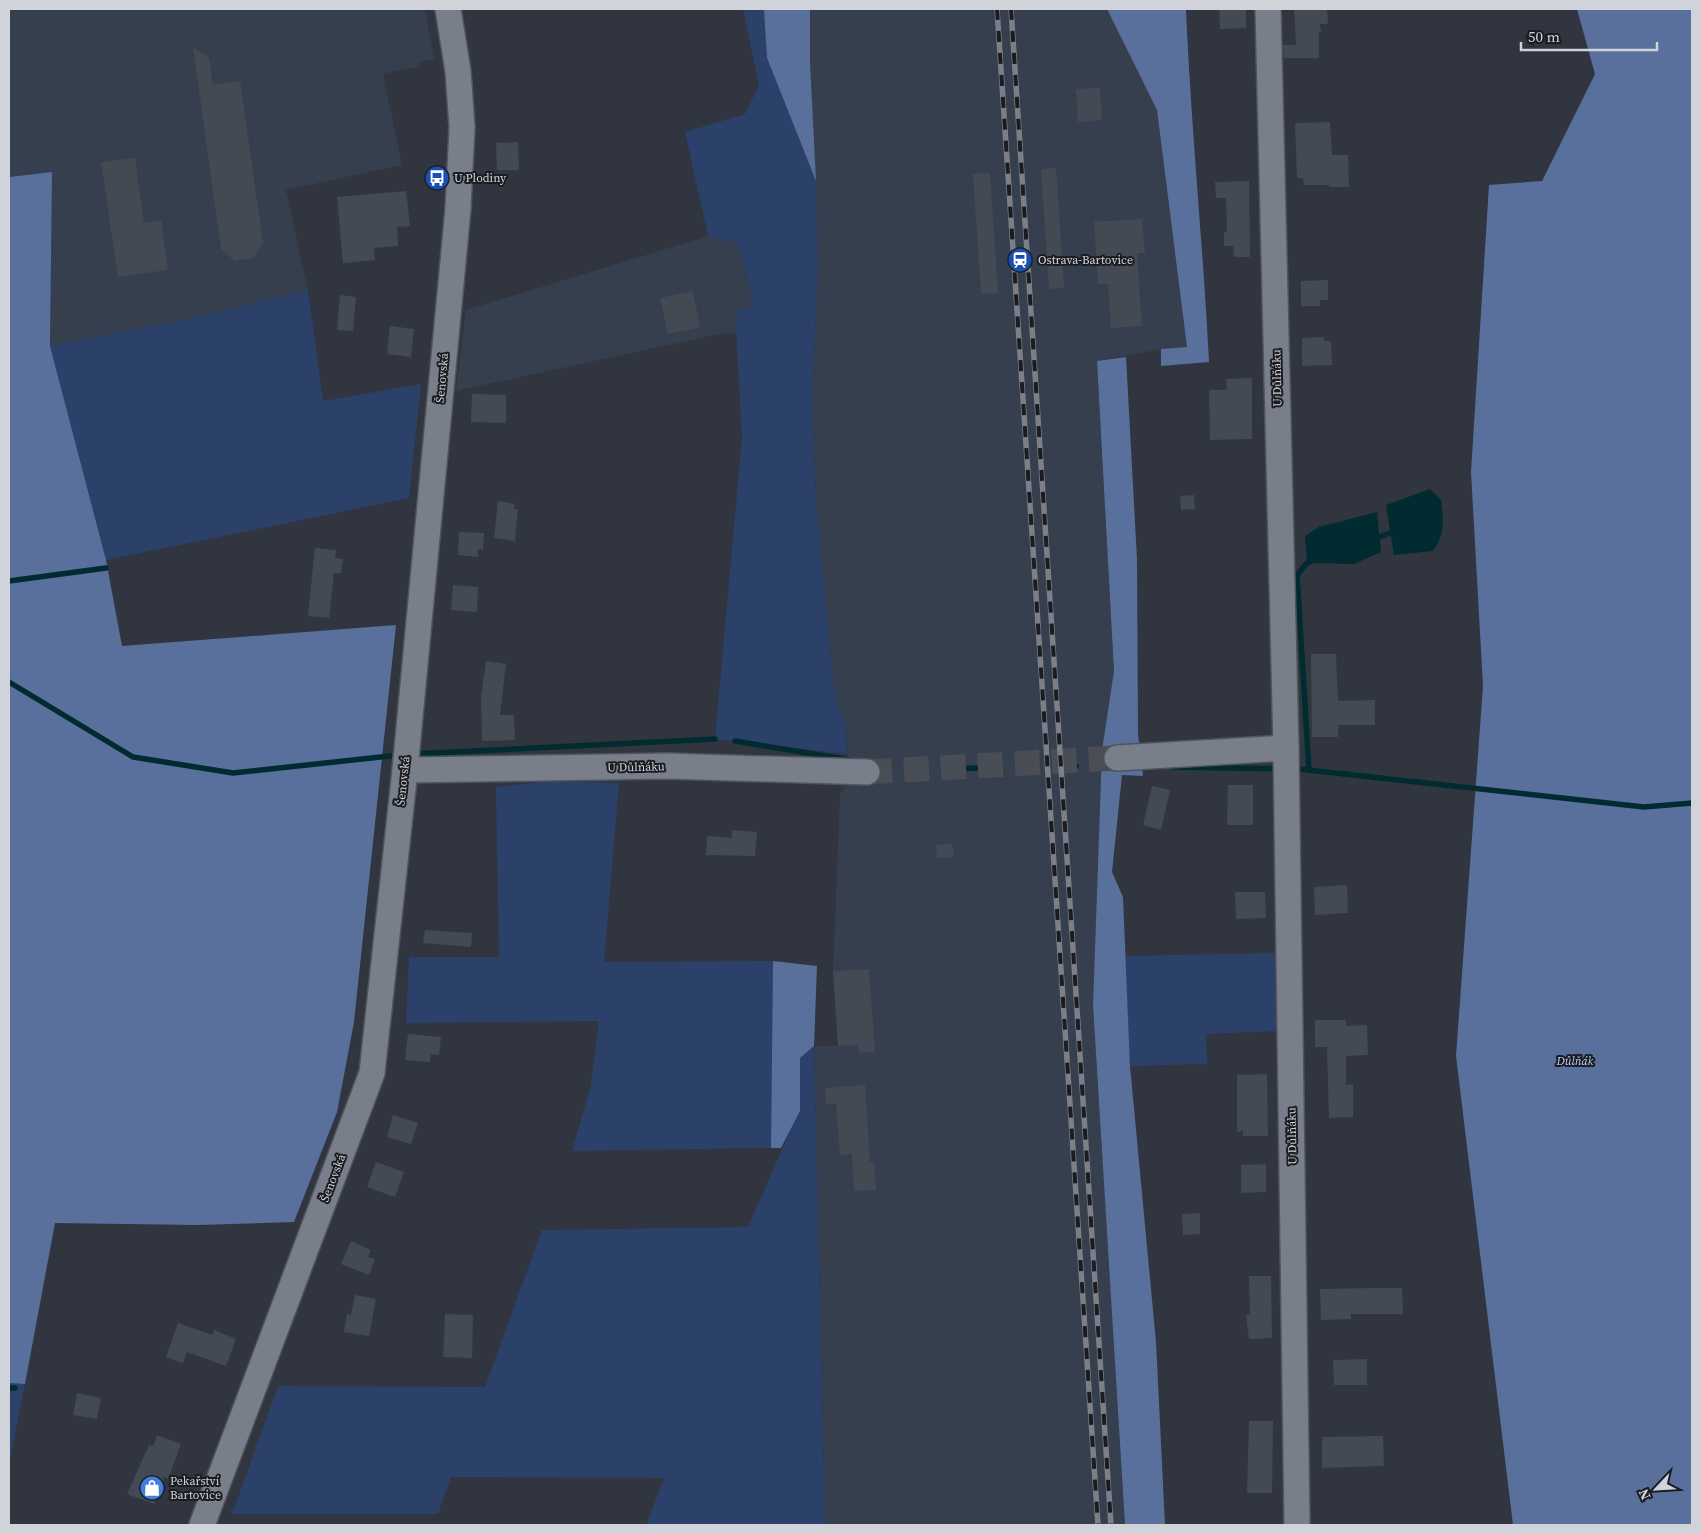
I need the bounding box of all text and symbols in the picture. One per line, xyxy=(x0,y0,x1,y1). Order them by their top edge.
scale bar xyxy=(1521,20,1657,52)
text: 50 m xyxy=(1528,26,1560,47)
bus stop icon: U Plodiny xyxy=(424,165,450,191)
place label: U Plodiny xyxy=(454,170,507,186)
station icon: Ostrava-Bartovice xyxy=(1007,247,1033,273)
place label: Ostrava-Bartovice xyxy=(1038,252,1133,268)
street label: U Důlňáku xyxy=(1268,349,1286,407)
street label: Šenovská xyxy=(432,352,452,404)
street label: Šenovská xyxy=(392,755,414,807)
street label: U Důlňáku xyxy=(607,758,665,776)
park label: Důlňák xyxy=(1555,1053,1594,1069)
street label: U Důlňáku xyxy=(1283,1107,1301,1165)
street label: Šenovská xyxy=(317,1151,350,1204)
north arrow xyxy=(1631,1464,1681,1514)
place label: Pekařství Bartovice xyxy=(170,1473,221,1503)
shop icon: Pekařství Bartovice xyxy=(139,1475,165,1501)
text: N xyxy=(1633,1486,1655,1503)

